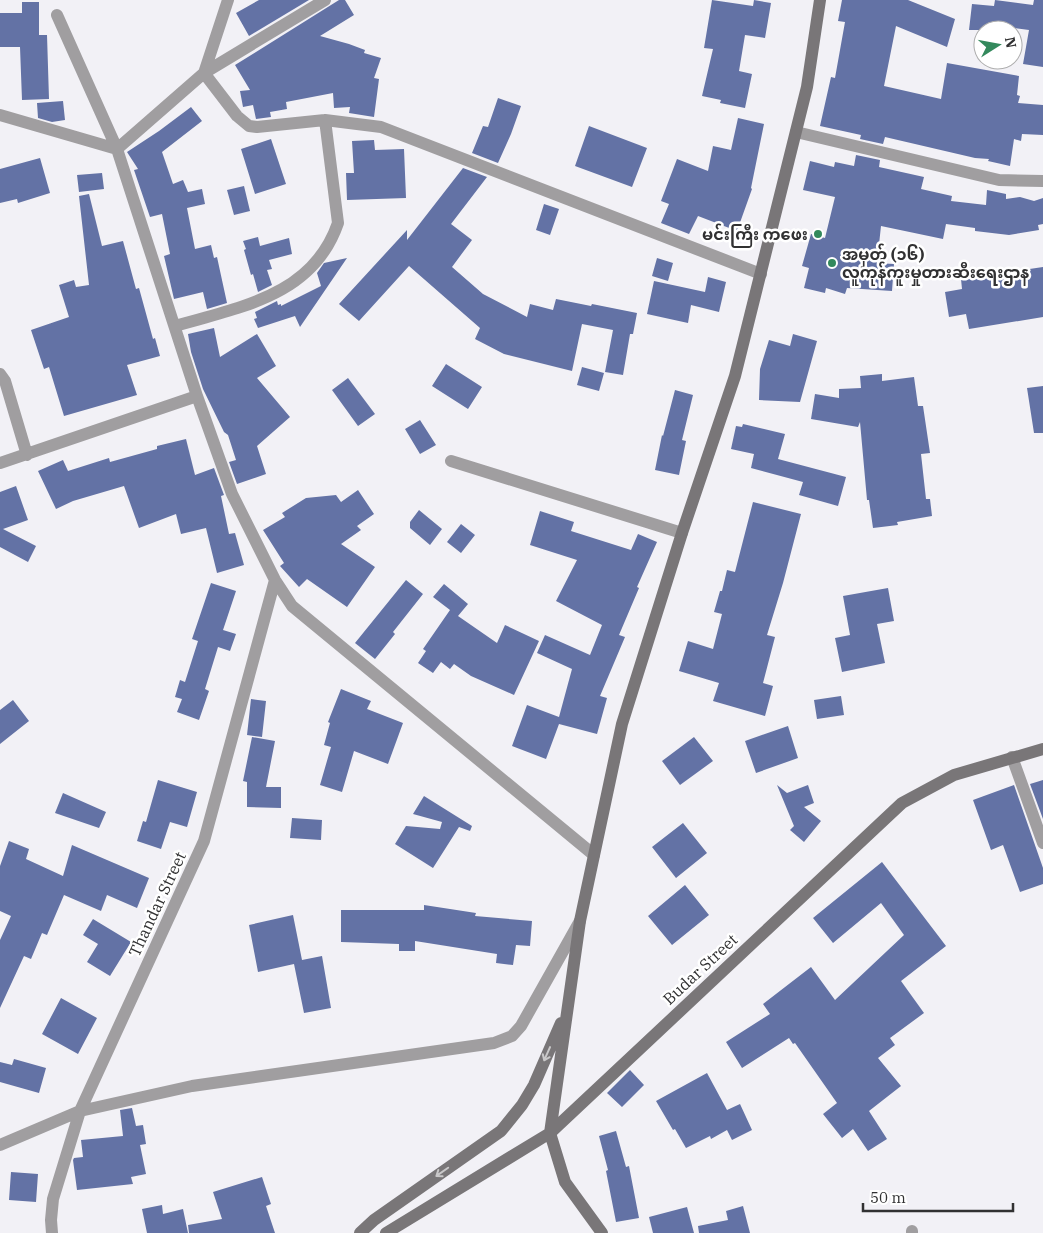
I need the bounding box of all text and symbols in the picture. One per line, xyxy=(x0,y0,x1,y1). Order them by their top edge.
north arrow xyxy=(973,20,1023,70)
text: N xyxy=(1001,35,1021,50)
place label: မင်းကြီး ကဖေး xyxy=(702,223,808,248)
marker: မင်းကြီး ကဖေး xyxy=(812,228,824,240)
place label: အမှတ် (၁၆) လူကုန်ကူးမှုတားဆီးရေးဌာန xyxy=(842,243,1029,286)
marker: အမှတ် (၁၆) လူကုန်ကူးမှုတားဆီးရေးဌာန xyxy=(826,257,838,269)
street label: Thandar Street xyxy=(124,848,190,960)
street label: Budar Street xyxy=(659,929,742,1009)
one-way arrow xyxy=(542,1046,552,1061)
one-way arrow xyxy=(435,1167,449,1177)
scale bar xyxy=(863,1180,1013,1212)
text: 50 m xyxy=(870,1188,906,1207)

